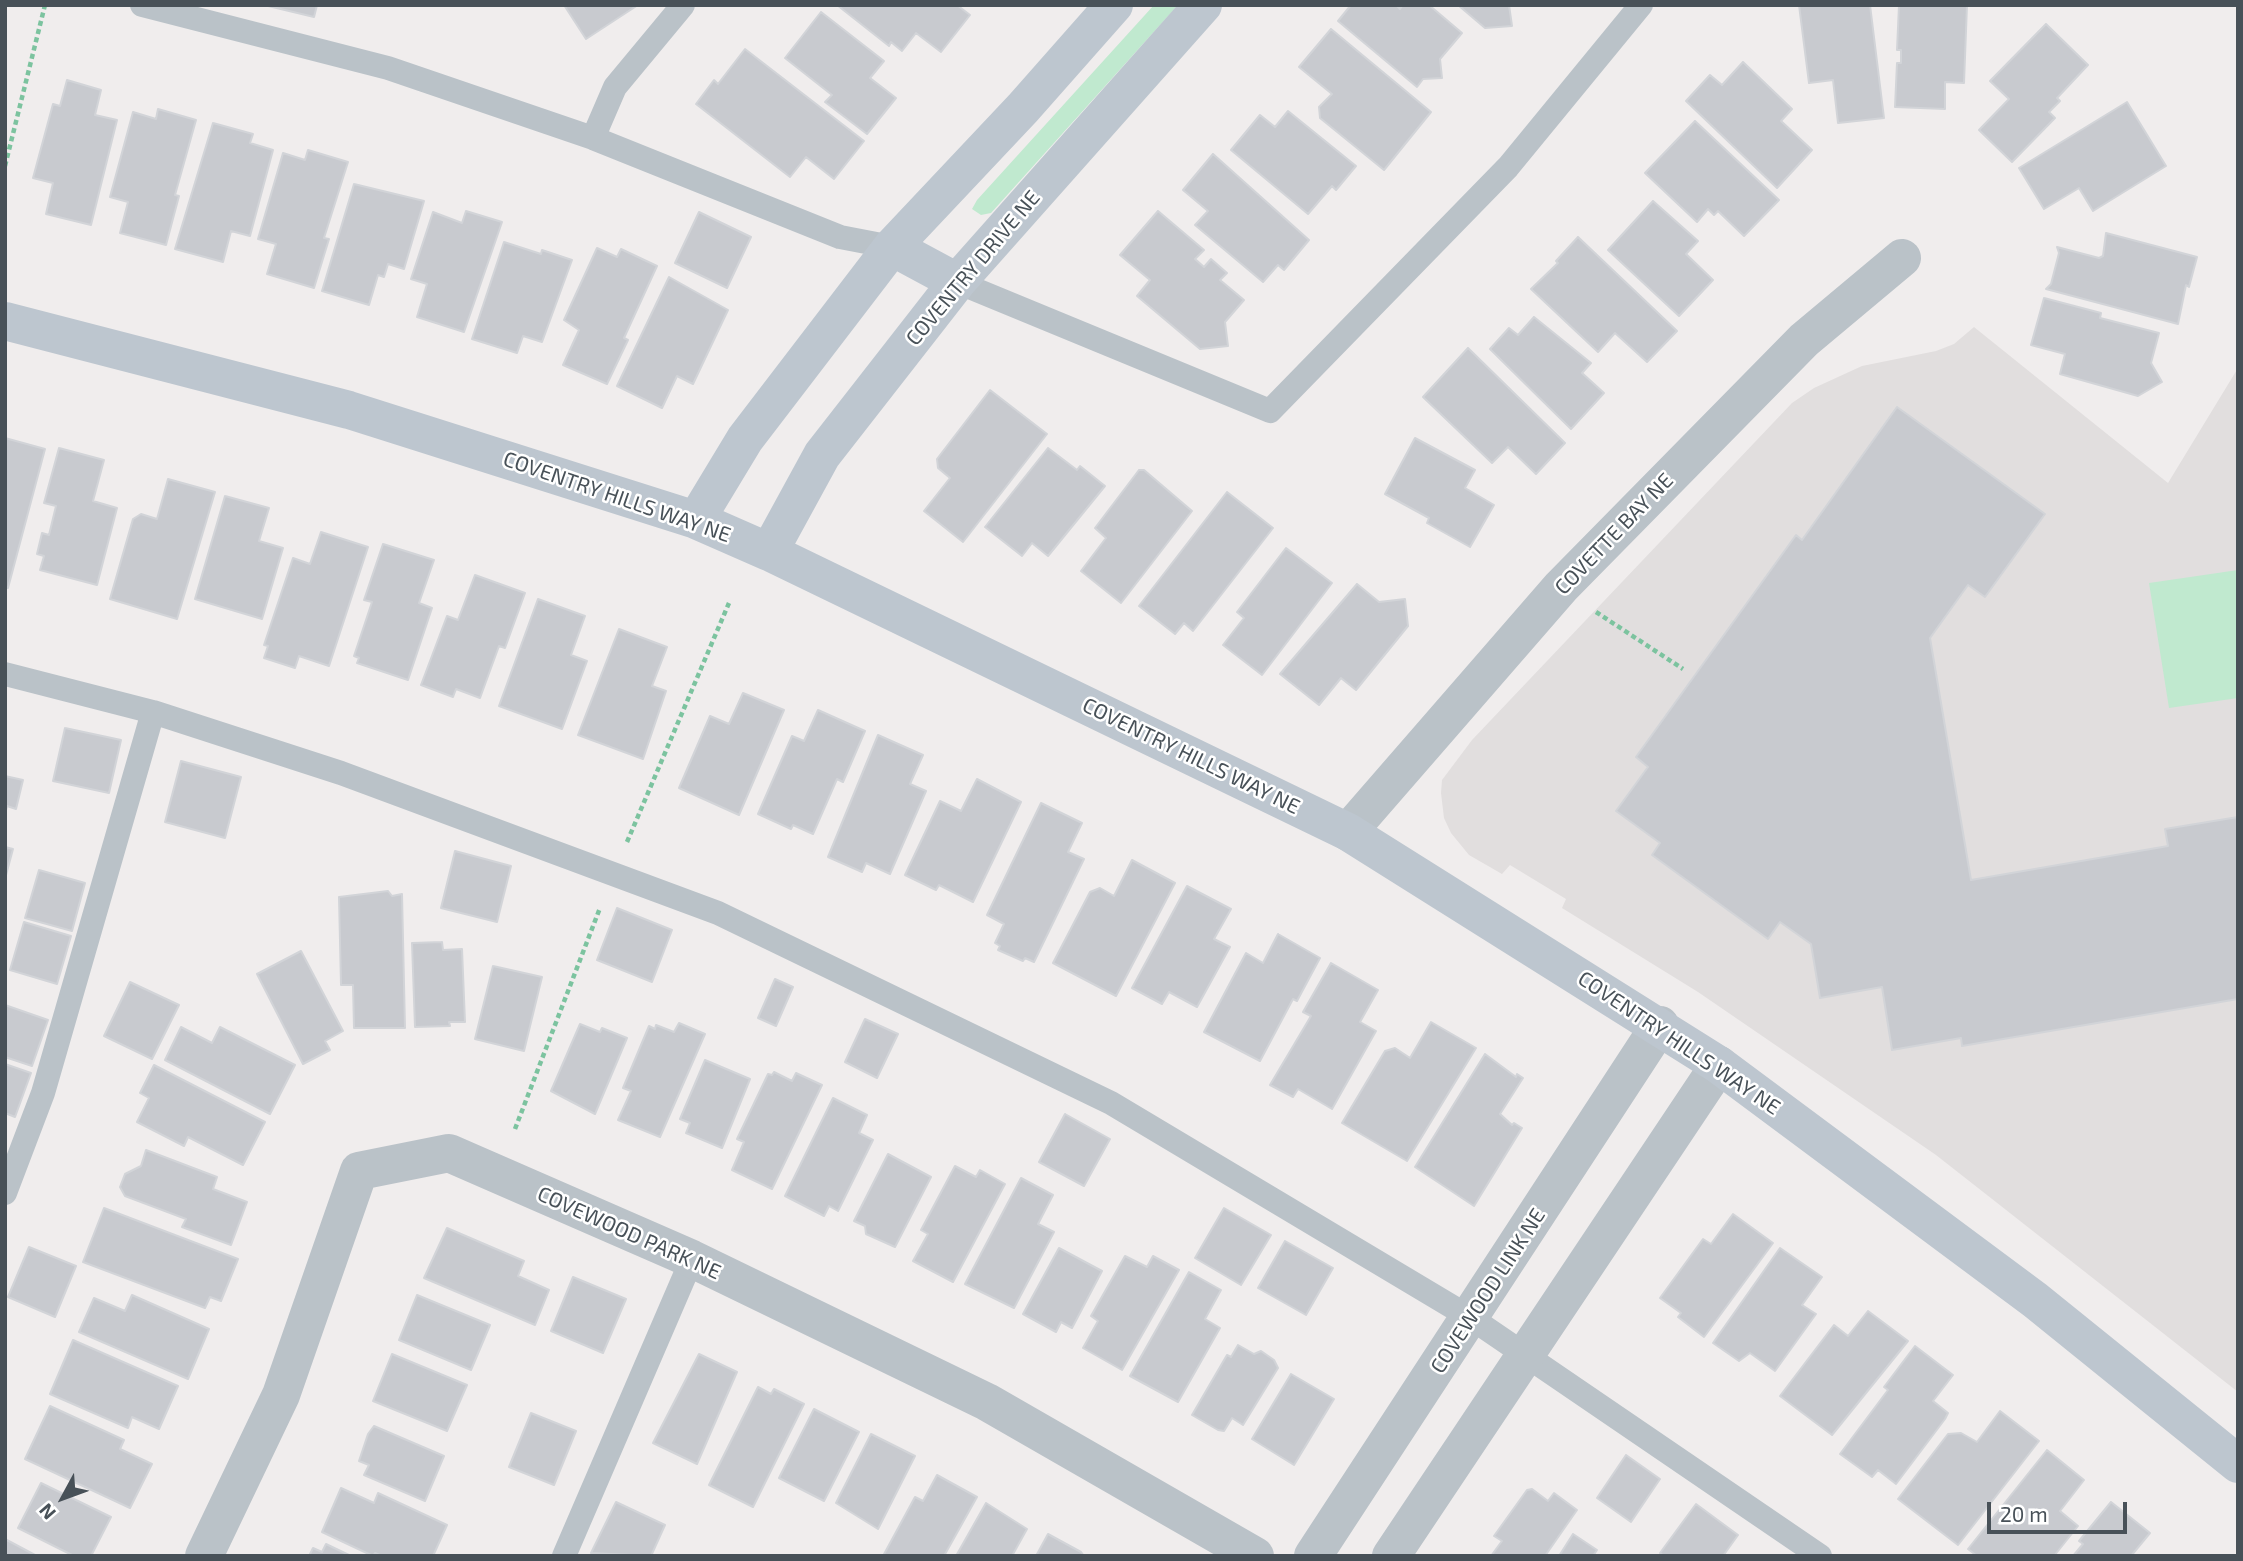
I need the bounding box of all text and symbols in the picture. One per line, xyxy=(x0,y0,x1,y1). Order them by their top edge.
street label: COVENTRY DRIVE NE xyxy=(901,185,1045,351)
street label: COVENTRY HILLS WAY NE xyxy=(500,446,734,548)
street label: COVETTE BAY NE xyxy=(1550,468,1678,600)
street label: COVENTRY HILLS WAY NE xyxy=(1078,692,1304,820)
street label: COVENTRY HILLS WAY NE xyxy=(1573,966,1785,1120)
street label: COVEWOOD PARK NE xyxy=(533,1181,725,1285)
street label: COVEWOOD LINK NE xyxy=(1425,1204,1551,1378)
north arrow xyxy=(28,1463,98,1533)
scale bar xyxy=(1991,1488,2131,1532)
text: N xyxy=(34,1499,60,1525)
text: 20 m xyxy=(2000,1501,2048,1526)

